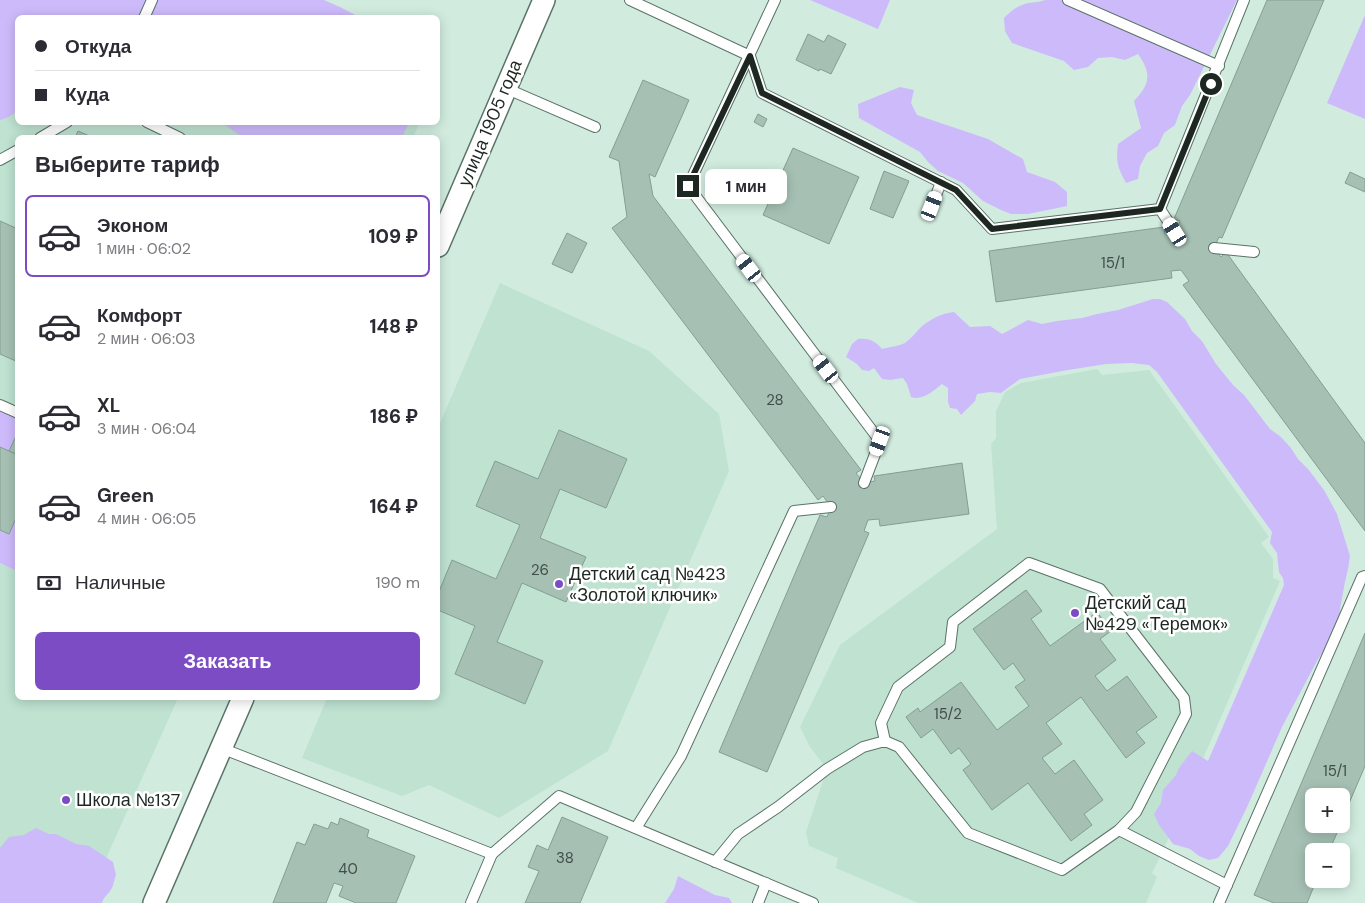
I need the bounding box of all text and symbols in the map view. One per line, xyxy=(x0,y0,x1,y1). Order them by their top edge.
text: Откуда xyxy=(65,34,131,59)
street label: улица 1905 года xyxy=(452,55,528,190)
route start xyxy=(1200,73,1222,95)
text: Куда xyxy=(65,82,109,107)
text: Выберите тариф xyxy=(35,150,220,179)
callout: 1 мин xyxy=(706,168,788,204)
route end xyxy=(677,175,699,197)
text: 1 мин xyxy=(726,176,766,197)
car xyxy=(919,189,944,223)
text: Эконом xyxy=(97,213,168,238)
icon: car xyxy=(37,214,82,259)
car xyxy=(1160,215,1189,249)
text: 109 ₽ xyxy=(369,224,418,249)
text: 1 мин · 06:02 xyxy=(97,238,191,259)
car xyxy=(733,252,764,284)
house number: 15/1 xyxy=(1101,253,1125,273)
text: Комфорт xyxy=(97,303,182,328)
icon: car xyxy=(37,304,82,349)
text: 148 ₽ xyxy=(370,314,418,339)
text: 2 мин · 06:03 xyxy=(97,328,196,349)
car xyxy=(810,353,841,385)
house number: 28 xyxy=(766,390,784,410)
text: XL xyxy=(97,393,120,418)
icon: car xyxy=(37,394,82,439)
text: 186 ₽ xyxy=(370,404,418,429)
text: 3 мин · 06:04 xyxy=(97,418,196,439)
car xyxy=(867,424,892,458)
text: Green xyxy=(97,483,154,508)
icon: car xyxy=(37,484,82,529)
text: 164 ₽ xyxy=(370,494,418,519)
text: 4 мин · 06:05 xyxy=(97,508,196,529)
house number: 26 xyxy=(531,560,549,580)
place label: Детский сад №423 «Золотой ключик» xyxy=(569,562,726,607)
icon: cash xyxy=(35,569,63,597)
text: Наличные xyxy=(75,570,166,595)
text: 190 m xyxy=(376,572,420,593)
marker: Детский сад №423 «Золотой ключик» xyxy=(553,578,565,590)
place label: Детский сад №429 «Теремок» xyxy=(1085,591,1228,636)
marker: Детский сад №429 «Теремок» xyxy=(1069,607,1081,619)
button: Заказать xyxy=(35,632,420,690)
house number: 15/2 xyxy=(934,704,962,724)
house number: 15/1 xyxy=(1323,761,1347,781)
place label: Школа №137 xyxy=(76,788,180,812)
map controls xyxy=(1305,788,1350,888)
button: + xyxy=(1305,788,1350,833)
marker: Школа №137 xyxy=(60,794,72,806)
button: − xyxy=(1305,843,1350,888)
house number: 38 xyxy=(556,848,574,868)
house number: 40 xyxy=(338,859,358,879)

